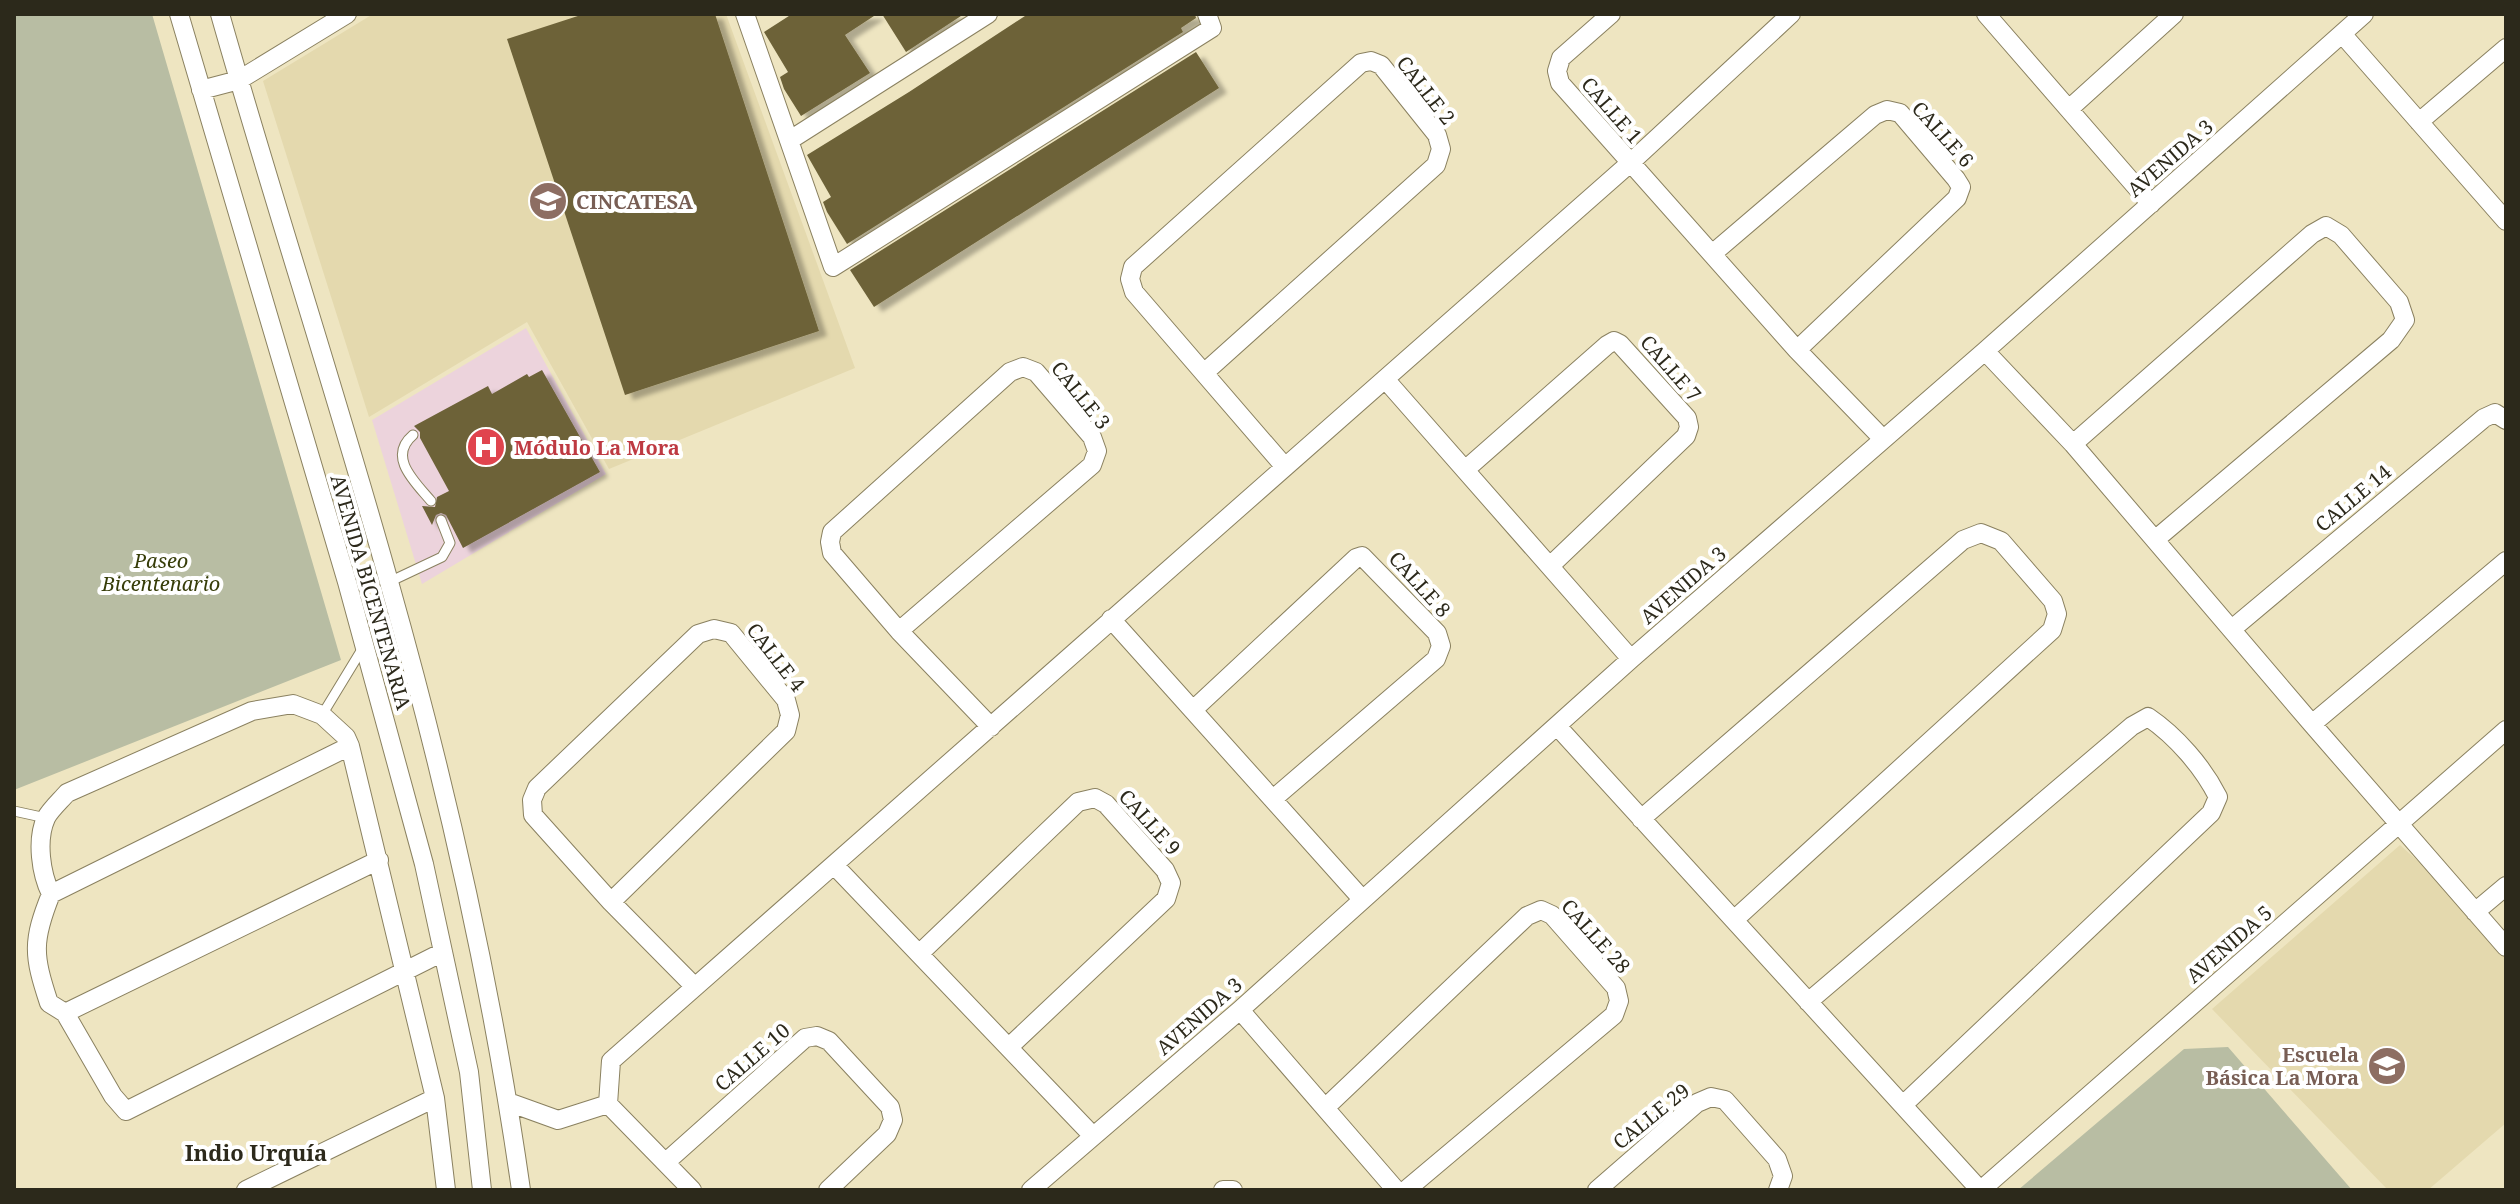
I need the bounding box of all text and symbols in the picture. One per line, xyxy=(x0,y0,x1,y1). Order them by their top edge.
street label: CALLE 2 xyxy=(1391,50,1461,130)
street label: CALLE 1 xyxy=(1576,71,1648,149)
street label: CALLE 6 xyxy=(1906,95,1980,173)
street label: AVENIDA 3 xyxy=(2121,113,2219,203)
school or university icon: CINCATESA xyxy=(527,180,569,222)
place label: CINCATESA xyxy=(576,188,694,215)
street label: CALLE 7 xyxy=(1635,329,1707,407)
street label: CALLE 3 xyxy=(1045,355,1117,435)
hospital icon: Módulo La Mora xyxy=(465,426,507,468)
place label: Módulo La Mora xyxy=(514,434,680,461)
street label: CALLE 14 xyxy=(2309,458,2397,538)
street label: AVENIDA BICENTENARIA xyxy=(324,471,418,714)
street label: AVENIDA 3 xyxy=(1634,540,1732,630)
street label: CALLE 8 xyxy=(1383,545,1457,623)
park label: Paseo Bicentenario xyxy=(101,547,220,597)
street label: CALLE 4 xyxy=(741,617,811,697)
street label: CALLE 9 xyxy=(1113,783,1187,861)
street label: CALLE 28 xyxy=(1555,893,1637,979)
street label: AVENIDA 5 xyxy=(2180,899,2278,989)
street label: AVENIDA 3 xyxy=(1150,971,1248,1061)
street label: CALLE 10 xyxy=(709,1017,795,1097)
place label: Escuela Básica La Mora xyxy=(2206,1041,2359,1091)
school or university icon: Escuela Básica La Mora xyxy=(2366,1045,2408,1087)
street label: CALLE 29 xyxy=(1607,1077,1695,1155)
district label: Indio Urquía xyxy=(185,1137,327,1167)

